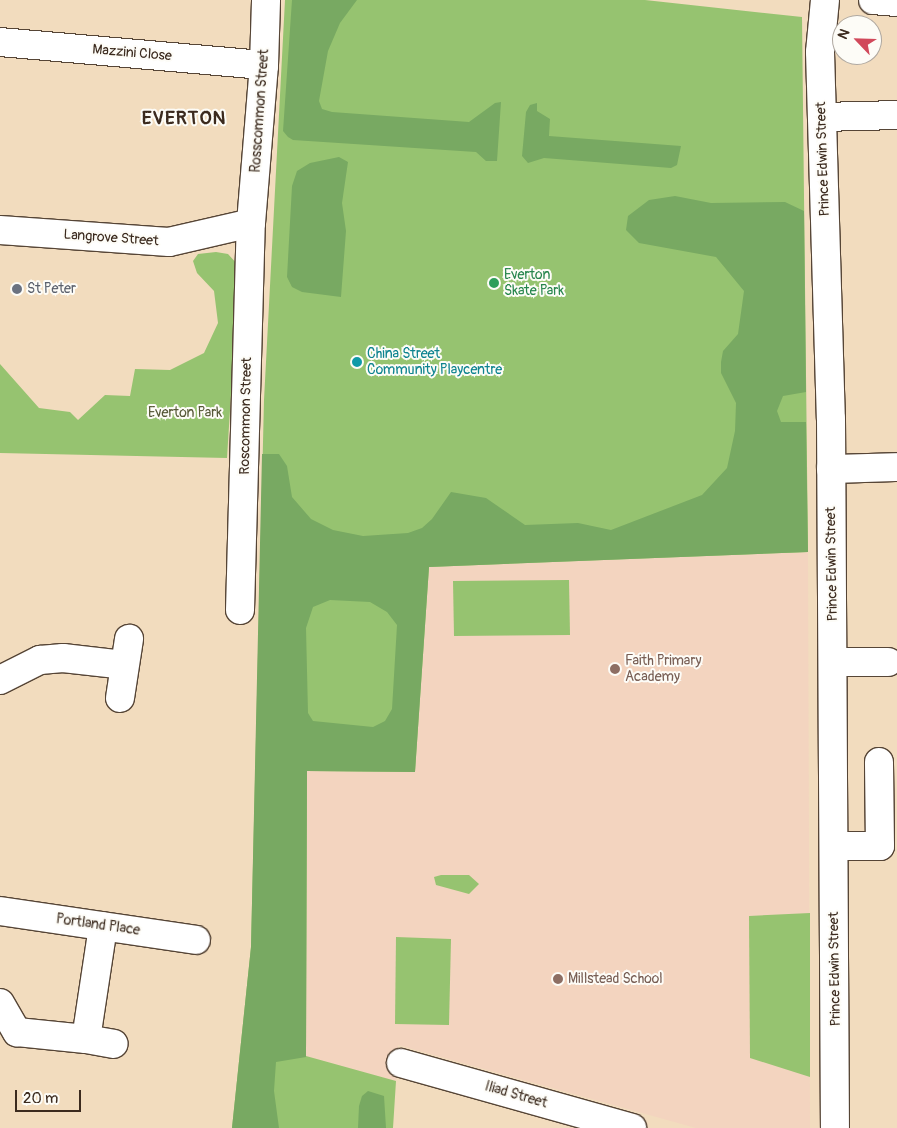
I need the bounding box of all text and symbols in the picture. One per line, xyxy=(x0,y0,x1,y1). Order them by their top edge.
north arrow xyxy=(832,15,882,65)
text: N xyxy=(834,26,853,42)
street label: Mazzini Close xyxy=(92,41,172,65)
street label: Rosscommon Street xyxy=(247,49,273,173)
street label: Prince Edwin Street xyxy=(813,101,833,217)
district label: EVERTON xyxy=(141,108,227,130)
street label: Langrove Street xyxy=(63,226,159,250)
place label: Everton Skate Park xyxy=(504,267,564,300)
marker: Everton Skate Park xyxy=(488,277,500,289)
place label: St Peter xyxy=(27,281,76,297)
marker: St Peter xyxy=(11,283,23,295)
place label: China Street Community Playcentre xyxy=(367,346,502,378)
marker: China Street Community Playcentre xyxy=(351,356,363,368)
street label: Roscommon Street xyxy=(237,357,255,475)
park label: Everton Park xyxy=(148,405,222,421)
street label: Prince Edwin Street xyxy=(823,507,841,621)
place label: Faith Primary Academy xyxy=(625,653,701,686)
marker: Faith Primary Academy xyxy=(609,663,621,675)
street label: Portland Place xyxy=(55,911,141,939)
street label: Prince Edwin Street xyxy=(826,912,844,1026)
place label: Millstead School xyxy=(568,971,663,987)
marker: Millstead School xyxy=(552,973,564,985)
street label: Iliad Street xyxy=(483,1078,549,1112)
scale bar xyxy=(18,1080,84,1112)
text: 20 m xyxy=(23,1089,58,1108)

